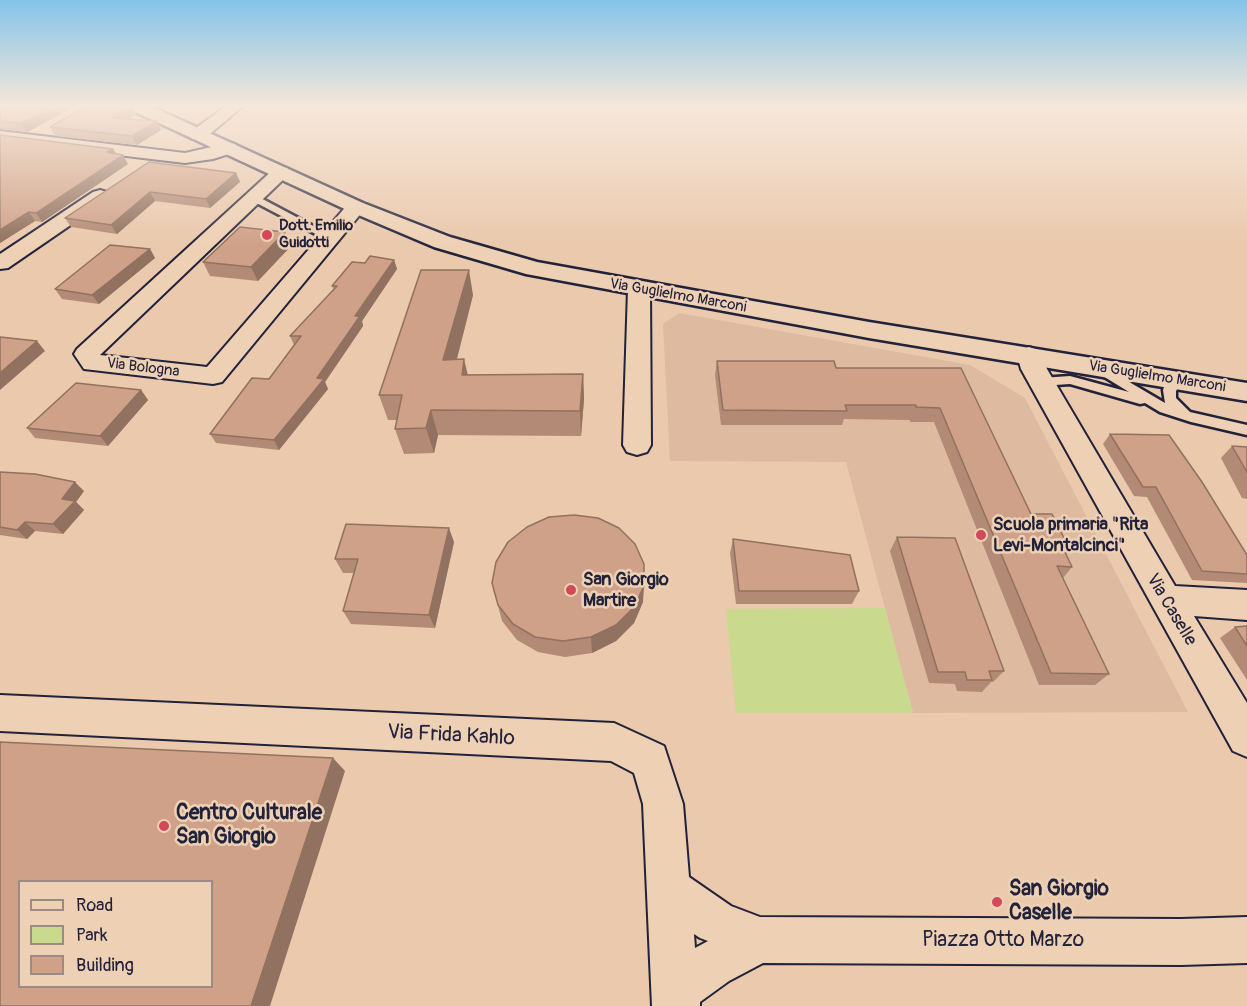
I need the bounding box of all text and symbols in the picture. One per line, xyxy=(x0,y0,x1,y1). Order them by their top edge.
place label: Dott. Emilio Guidotti xyxy=(279,217,353,252)
marker: Dott. Emilio Guidotti xyxy=(260,228,274,242)
street label: Via Guglielmo Marconi xyxy=(608,275,748,317)
street label: Via Bologna xyxy=(106,355,180,381)
street label: Via Guglielmo Marconi xyxy=(1087,357,1227,397)
place label: Scuola primaria "Rita Levi-Montalcinci" xyxy=(993,514,1148,556)
marker: Scuola primaria "Rita Levi-Montalcinci" xyxy=(974,528,988,542)
place label: San Giorgio Martire xyxy=(583,569,669,612)
street label: Via Caselle xyxy=(1141,570,1201,650)
marker: San Giorgio Martire xyxy=(564,583,578,597)
street label: Via Frida Kahlo xyxy=(387,720,515,752)
place label: Centro Culturale San Giorgio xyxy=(176,801,322,851)
marker: Centro Culturale San Giorgio xyxy=(157,819,171,833)
place label: San Giorgio Caselle xyxy=(1009,877,1109,927)
legend xyxy=(18,880,213,988)
text: Road xyxy=(76,894,113,917)
marker: San Giorgio Caselle xyxy=(990,895,1004,909)
text: Park xyxy=(76,924,108,947)
street label: Piazza Otto Marzo xyxy=(922,928,1084,954)
text: Building xyxy=(76,954,134,977)

